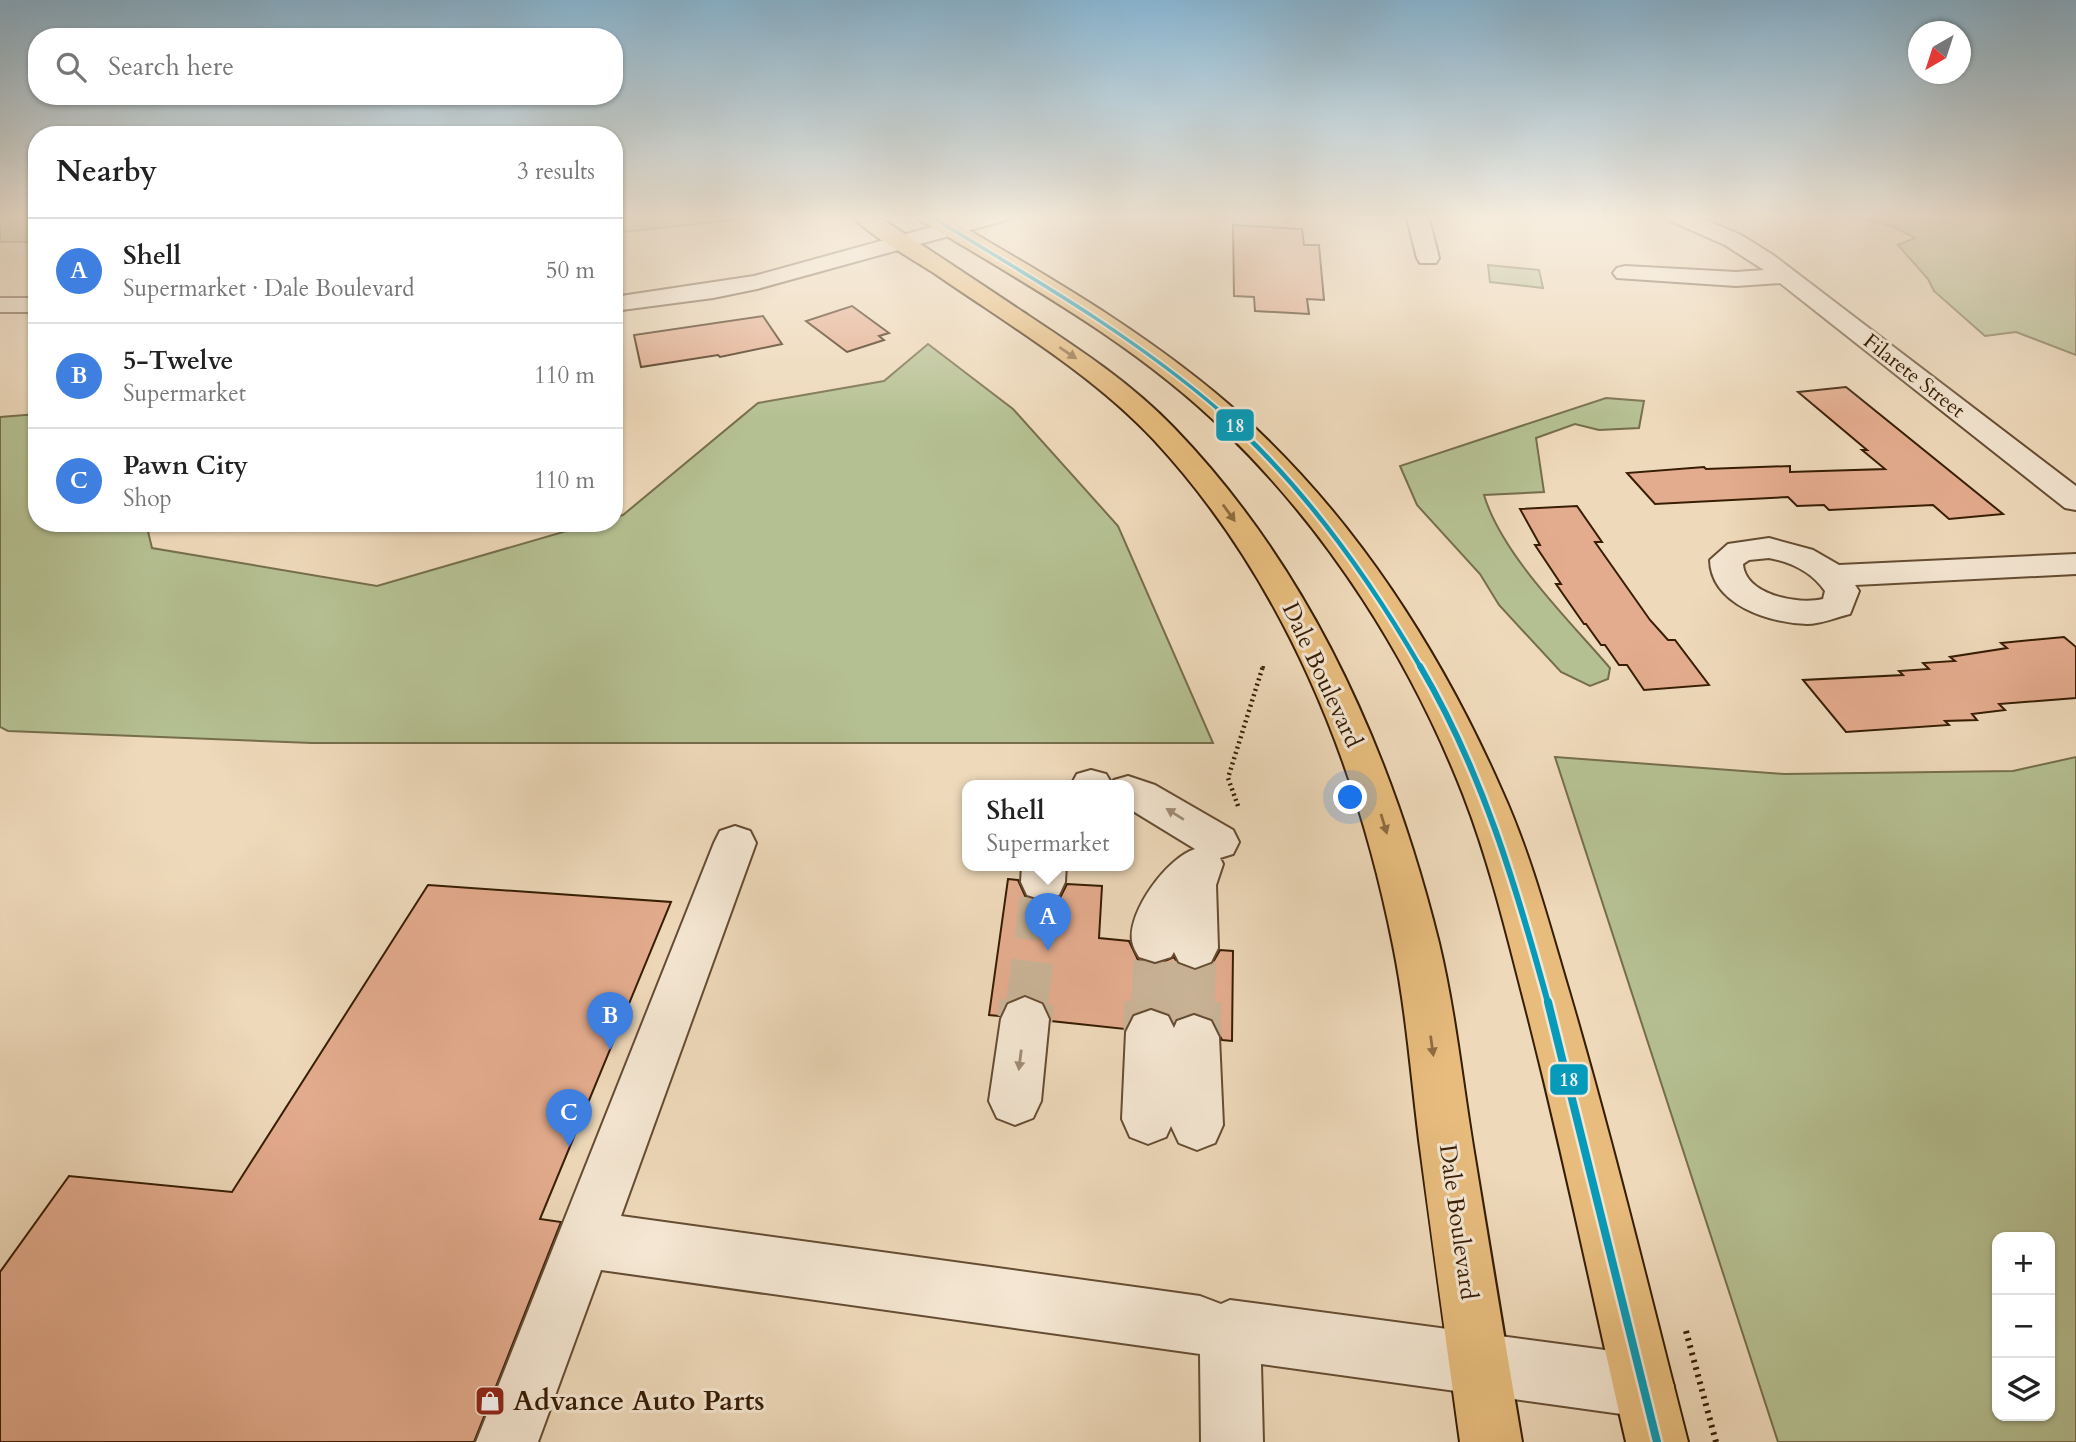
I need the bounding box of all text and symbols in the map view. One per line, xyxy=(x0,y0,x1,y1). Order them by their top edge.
north arrow xyxy=(1908,21,1971,84)
search box xyxy=(28,28,623,105)
icon: search xyxy=(52,48,90,86)
text: Search here xyxy=(108,49,234,84)
text: Nearby xyxy=(56,151,157,192)
text: 3 results xyxy=(517,156,595,187)
text: Shell xyxy=(123,238,181,273)
text: A xyxy=(70,255,88,286)
text: 50 m xyxy=(546,255,595,286)
text: Supermarket · Dale Boulevard xyxy=(123,273,415,304)
street label: Filarete Street xyxy=(1857,327,1971,425)
text: 5-Twelve xyxy=(123,343,233,378)
one-way arrow xyxy=(1059,346,1077,360)
text: B xyxy=(71,360,87,391)
text: 110 m xyxy=(534,360,595,391)
text: Supermarket xyxy=(123,378,246,409)
line badge: 18 xyxy=(1215,408,1255,442)
text: 18 xyxy=(1225,413,1245,439)
text: Pawn City xyxy=(123,448,248,483)
text: C xyxy=(70,465,88,496)
text: 110 m xyxy=(534,465,595,496)
text: Shop xyxy=(123,483,172,514)
one-way arrow xyxy=(1221,503,1236,521)
street label: Dale Boulevard xyxy=(1274,597,1370,753)
popup xyxy=(962,780,1134,871)
your location xyxy=(1333,780,1367,814)
text: Shell xyxy=(986,793,1045,828)
one-way arrow xyxy=(1165,807,1184,820)
one-way arrow xyxy=(1380,814,1390,835)
text: Supermarket xyxy=(986,828,1110,859)
pin: A xyxy=(1025,893,1071,951)
pin: B xyxy=(587,992,633,1050)
one-way arrow xyxy=(1427,1035,1438,1057)
one-way arrow xyxy=(1014,1049,1025,1071)
line badge: 18 xyxy=(1549,1063,1589,1096)
text: 18 xyxy=(1559,1067,1579,1093)
pin: C xyxy=(546,1089,592,1147)
street label: Dale Boulevard xyxy=(1431,1142,1485,1302)
map controls xyxy=(1992,1232,2055,1421)
button: + xyxy=(1992,1232,2055,1295)
button: − xyxy=(1992,1295,2055,1358)
button: layers xyxy=(1992,1358,2055,1421)
place label: Advance Auto Parts xyxy=(513,1382,765,1420)
shop icon: Advance Auto Parts xyxy=(473,1384,507,1418)

